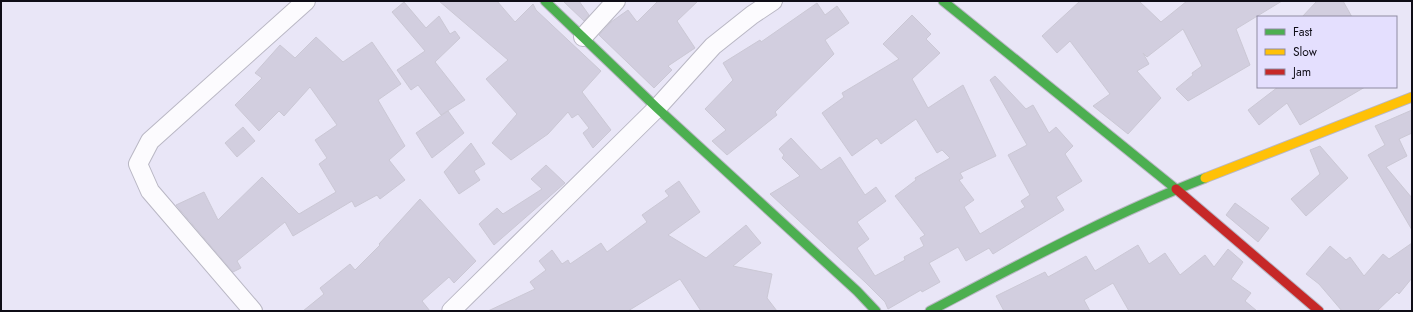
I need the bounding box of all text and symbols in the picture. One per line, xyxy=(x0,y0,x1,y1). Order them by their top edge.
legend xyxy=(1257,16,1397,88)
text: Fast xyxy=(1293,23,1312,41)
text: Slow xyxy=(1293,43,1318,61)
text: Jam xyxy=(1291,63,1311,81)

